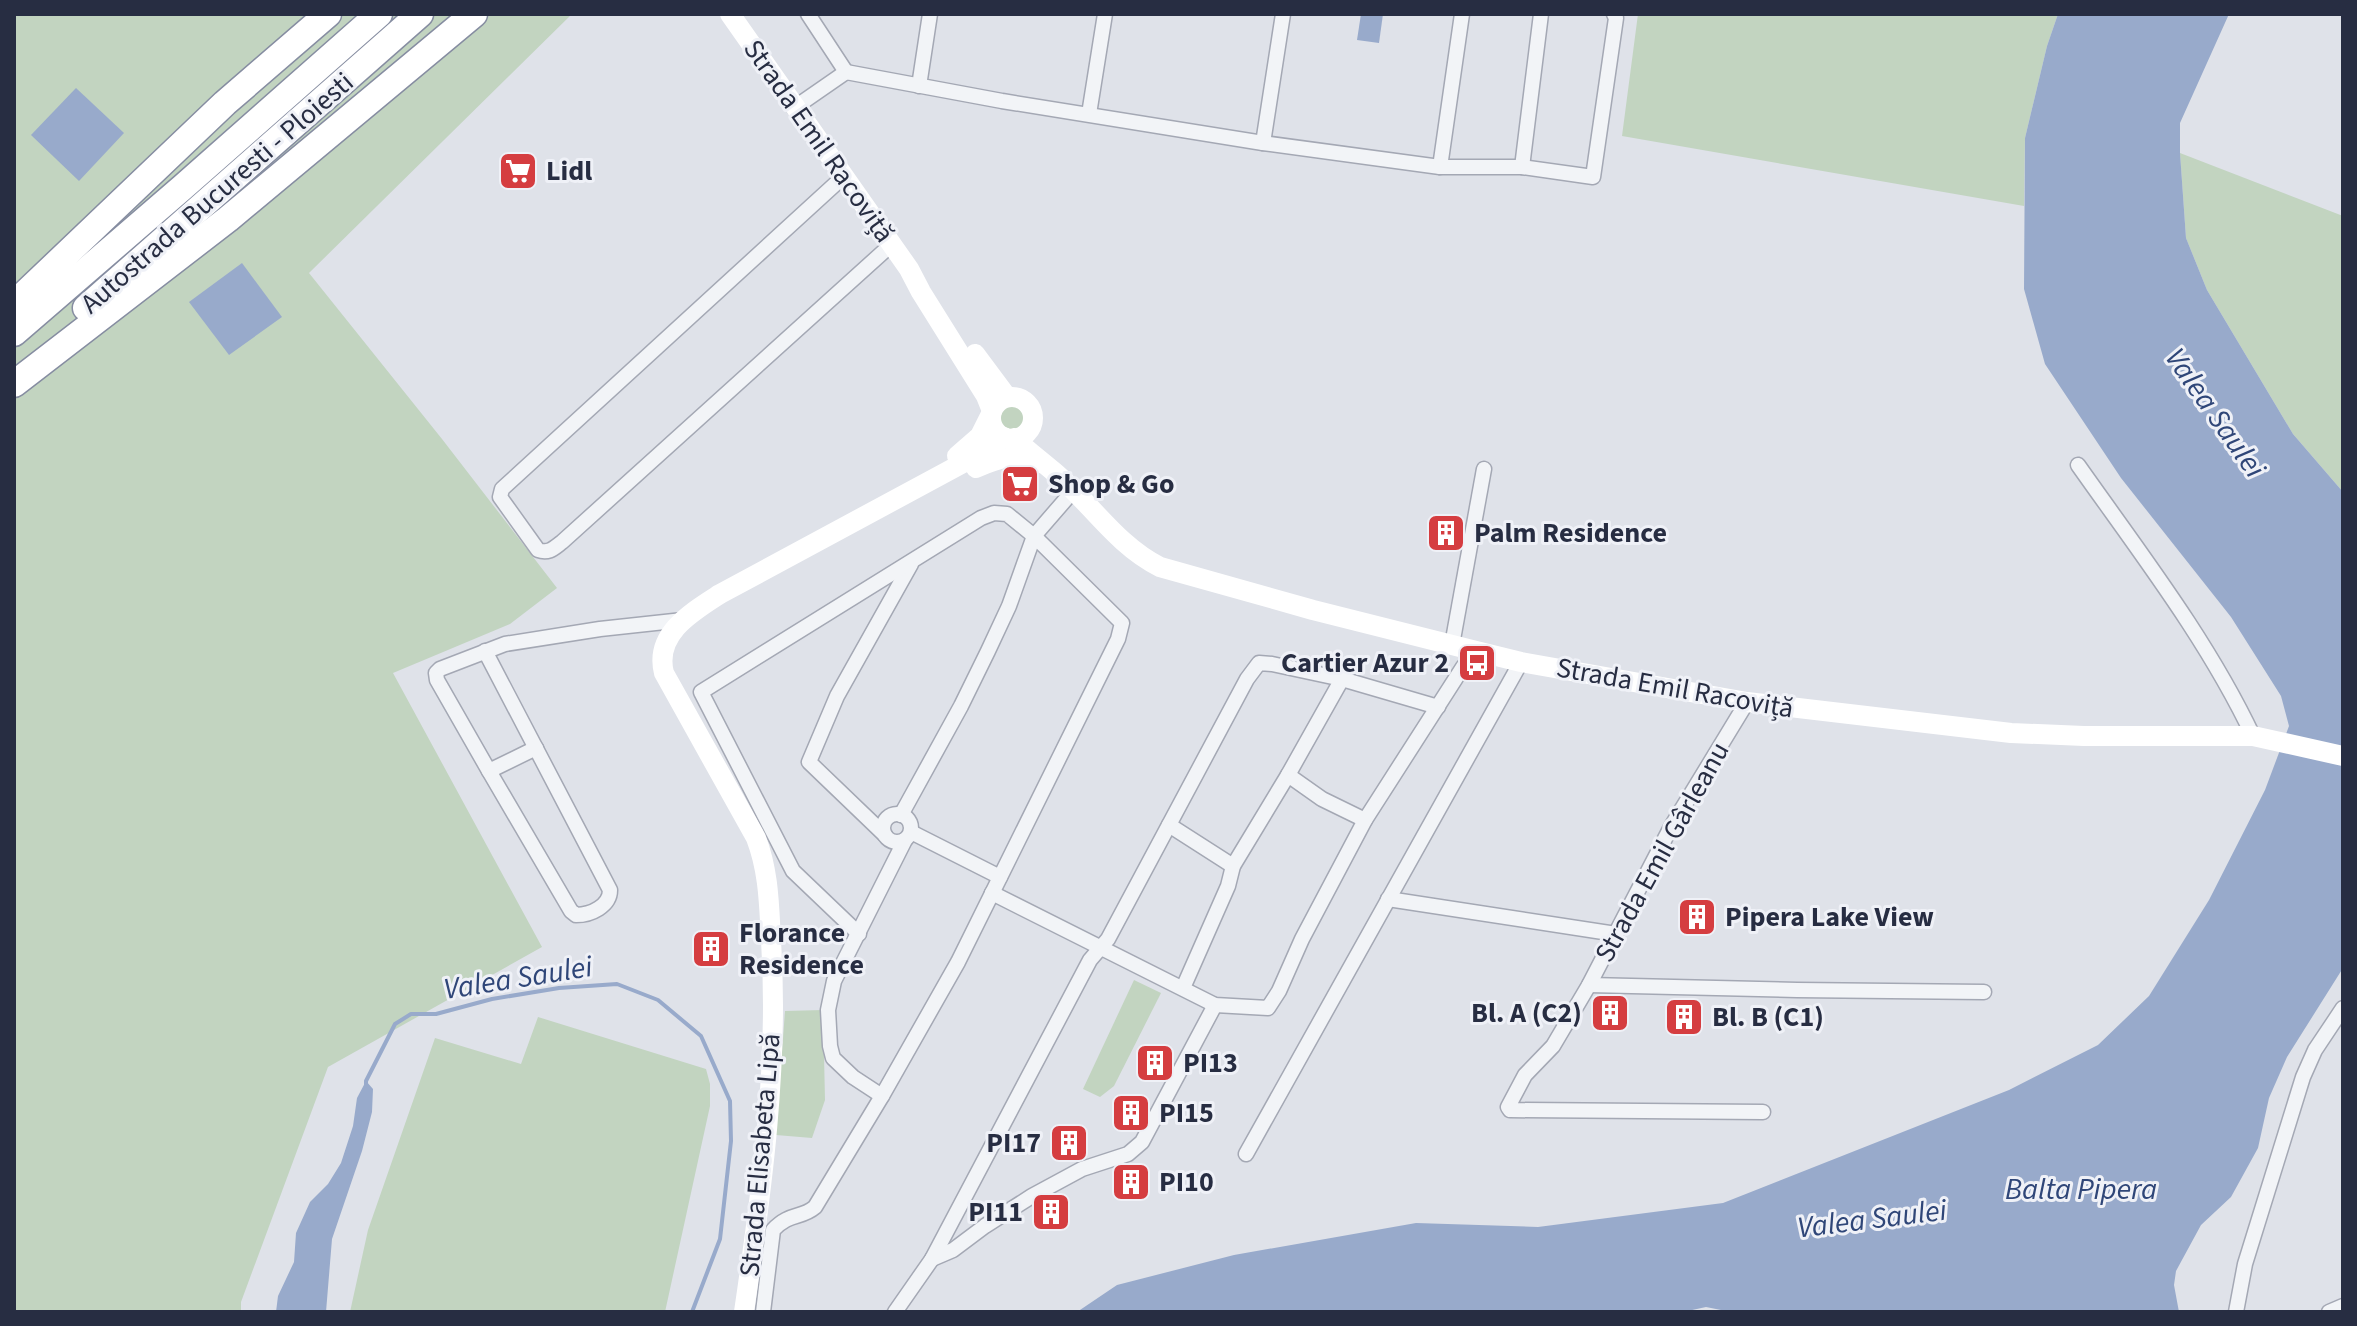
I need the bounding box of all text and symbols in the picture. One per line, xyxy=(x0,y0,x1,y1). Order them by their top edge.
street label: Strada Emil Racoviță xyxy=(734,31,904,251)
street label: Autostrada Bucuresti - Ploiesti xyxy=(72,63,362,323)
supermarket icon: Lidl xyxy=(497,150,539,192)
place label: Lidl xyxy=(546,151,592,191)
water label: Valea Saulei xyxy=(2154,339,2276,487)
supermarket icon: Shop & Go xyxy=(999,463,1041,505)
place label: Shop & Go xyxy=(1048,464,1174,504)
building icon: Palm Residence xyxy=(1425,512,1467,554)
place label: Palm Residence xyxy=(1474,513,1667,553)
bus stop icon: Cartier Azur 2 xyxy=(1456,642,1498,684)
place label: Cartier Azur 2 xyxy=(1281,643,1449,683)
street label: Strada Emil Racoviță xyxy=(1553,647,1797,729)
street label: Strada Emil Gârleanu xyxy=(1585,735,1739,969)
building icon: Pipera Lake View xyxy=(1676,896,1718,938)
place label: Pipera Lake View xyxy=(1725,897,1934,937)
place label: Florance Residence xyxy=(739,913,864,985)
building icon: Florance Residence xyxy=(690,928,732,970)
water label: Valea Saulei xyxy=(441,945,596,1011)
building icon: Bl. A (C2) xyxy=(1589,992,1631,1034)
place label: Bl. A (C2) xyxy=(1471,993,1582,1033)
building icon: Bl. B (C1) xyxy=(1663,996,1705,1038)
place label: Bl. B (C1) xyxy=(1712,997,1824,1037)
street label: Strada Elisabeta Lipă xyxy=(729,1032,791,1278)
building icon: PI13 xyxy=(1134,1042,1176,1084)
place label: PI13 xyxy=(1183,1043,1238,1083)
building icon: PI15 xyxy=(1110,1092,1152,1134)
place label: PI15 xyxy=(1159,1093,1214,1133)
building icon: PI17 xyxy=(1048,1122,1090,1164)
place label: PI17 xyxy=(986,1123,1041,1163)
building icon: PI10 xyxy=(1110,1161,1152,1203)
place label: PI10 xyxy=(1159,1162,1214,1202)
water label: Balta Pipera xyxy=(2005,1168,2157,1211)
water label: Valea Saulei xyxy=(1795,1188,1950,1249)
building icon: PI11 xyxy=(1030,1191,1072,1233)
place label: PI11 xyxy=(968,1192,1023,1232)

